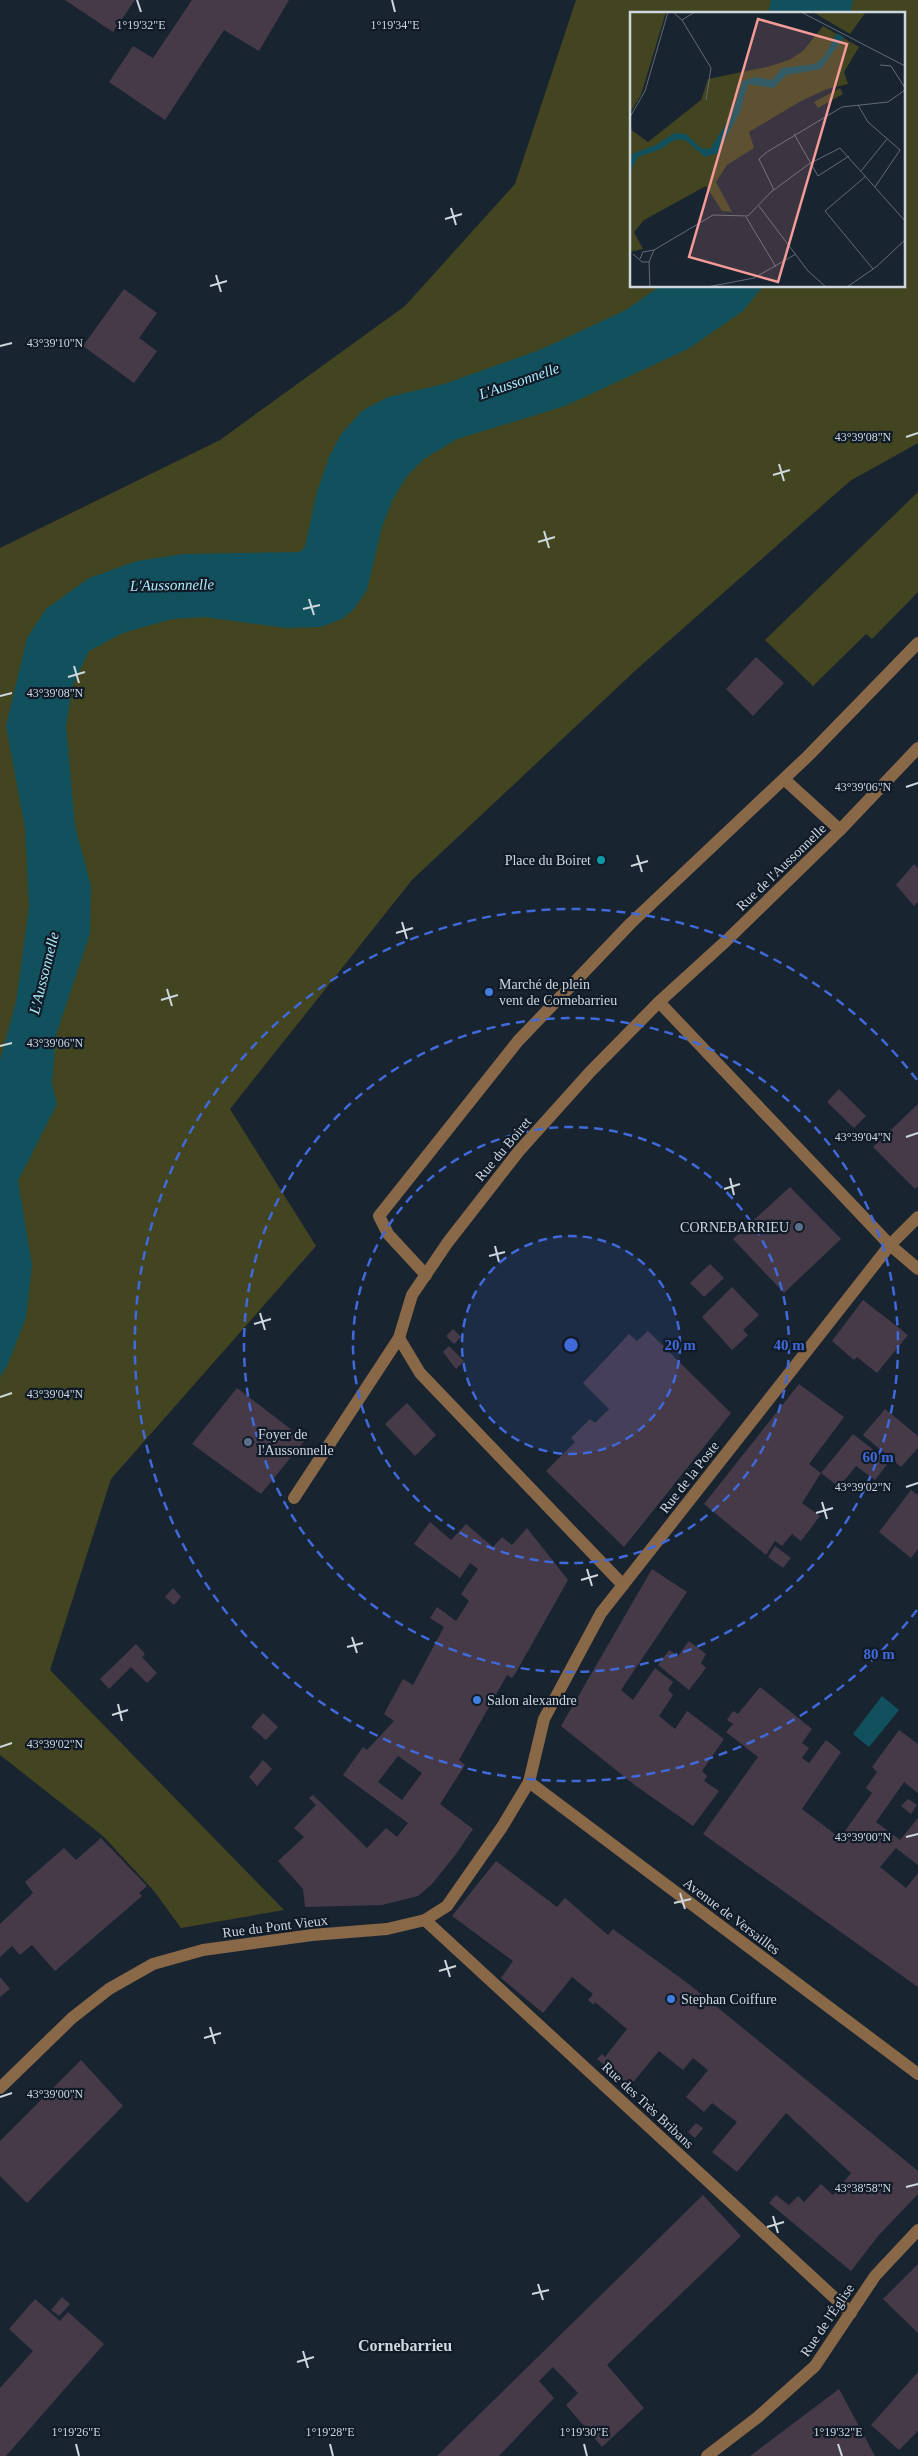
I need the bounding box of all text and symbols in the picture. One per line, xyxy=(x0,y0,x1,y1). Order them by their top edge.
inset map xyxy=(630,12,906,288)
text: 1°19'32"E xyxy=(116,18,166,32)
text: 1°19'34"E xyxy=(370,18,420,32)
text: 43°39'10"N xyxy=(27,336,84,350)
water label: L'Aussonnelle xyxy=(476,360,562,403)
text: 43°39'08"N xyxy=(835,430,892,444)
water label: L'Aussonnelle xyxy=(129,576,214,594)
text: 43°39'08"N xyxy=(27,686,84,700)
text: 43°39'06"N xyxy=(835,780,892,794)
street label: Rue de l'Aussonnelle xyxy=(734,821,829,914)
place label: Place du Boiret xyxy=(505,853,591,868)
marker: Place du Boiret xyxy=(595,854,607,866)
water label: L'Aussonnelle xyxy=(26,930,62,1017)
place label: Marché de plein vent de Cornebarrieu xyxy=(499,977,617,1008)
marker: Marché de plein vent de Cornebarrieu xyxy=(483,986,495,998)
text: 43°39'06"N xyxy=(27,1036,84,1050)
street label: Rue du Boiret xyxy=(472,1114,534,1184)
text: 43°39'04"N xyxy=(835,1130,892,1144)
place label: CORNEBARRIEU xyxy=(680,1220,789,1235)
marker: CORNEBARRIEU xyxy=(793,1221,805,1233)
centre of rings xyxy=(562,1336,580,1354)
text: 20 m xyxy=(664,1337,696,1353)
text: 40 m xyxy=(773,1337,805,1353)
text: 43°39'04"N xyxy=(27,1387,84,1401)
place label: Foyer de l'Aussonnelle xyxy=(258,1427,334,1458)
marker: Foyer de l'Aussonnelle xyxy=(242,1436,254,1448)
street label: Rue de la Poste xyxy=(657,1439,722,1516)
text: 60 m xyxy=(862,1449,894,1465)
text: 43°39'02"N xyxy=(835,1480,892,1494)
text: 80 m xyxy=(863,1646,895,1662)
place label: Salon alexandre xyxy=(487,1693,577,1708)
marker: Salon alexandre xyxy=(471,1694,483,1706)
text: 43°39'02"N xyxy=(27,1737,84,1751)
text: 43°39'00"N xyxy=(835,1830,892,1844)
street label: Avenue de Versailles xyxy=(681,1875,783,1958)
street label: Rue du Pont Vieux xyxy=(222,1913,329,1940)
place label: Stephan Coiffure xyxy=(681,1992,777,2007)
marker: Stephan Coiffure xyxy=(665,1993,677,2005)
street label: Rue des Très Bribans xyxy=(599,2059,696,2152)
text: 43°39'00"N xyxy=(27,2087,84,2101)
text: 43°38'58"N xyxy=(835,2181,892,2195)
street label: Rue de l'Église xyxy=(797,2281,857,2359)
district label: Cornebarrieu xyxy=(358,2337,452,2354)
text: 1°19'26"E xyxy=(51,2425,101,2439)
text: 1°19'28"E xyxy=(305,2425,355,2439)
text: 1°19'30"E xyxy=(559,2425,609,2439)
text: 1°19'32"E xyxy=(813,2425,863,2439)

